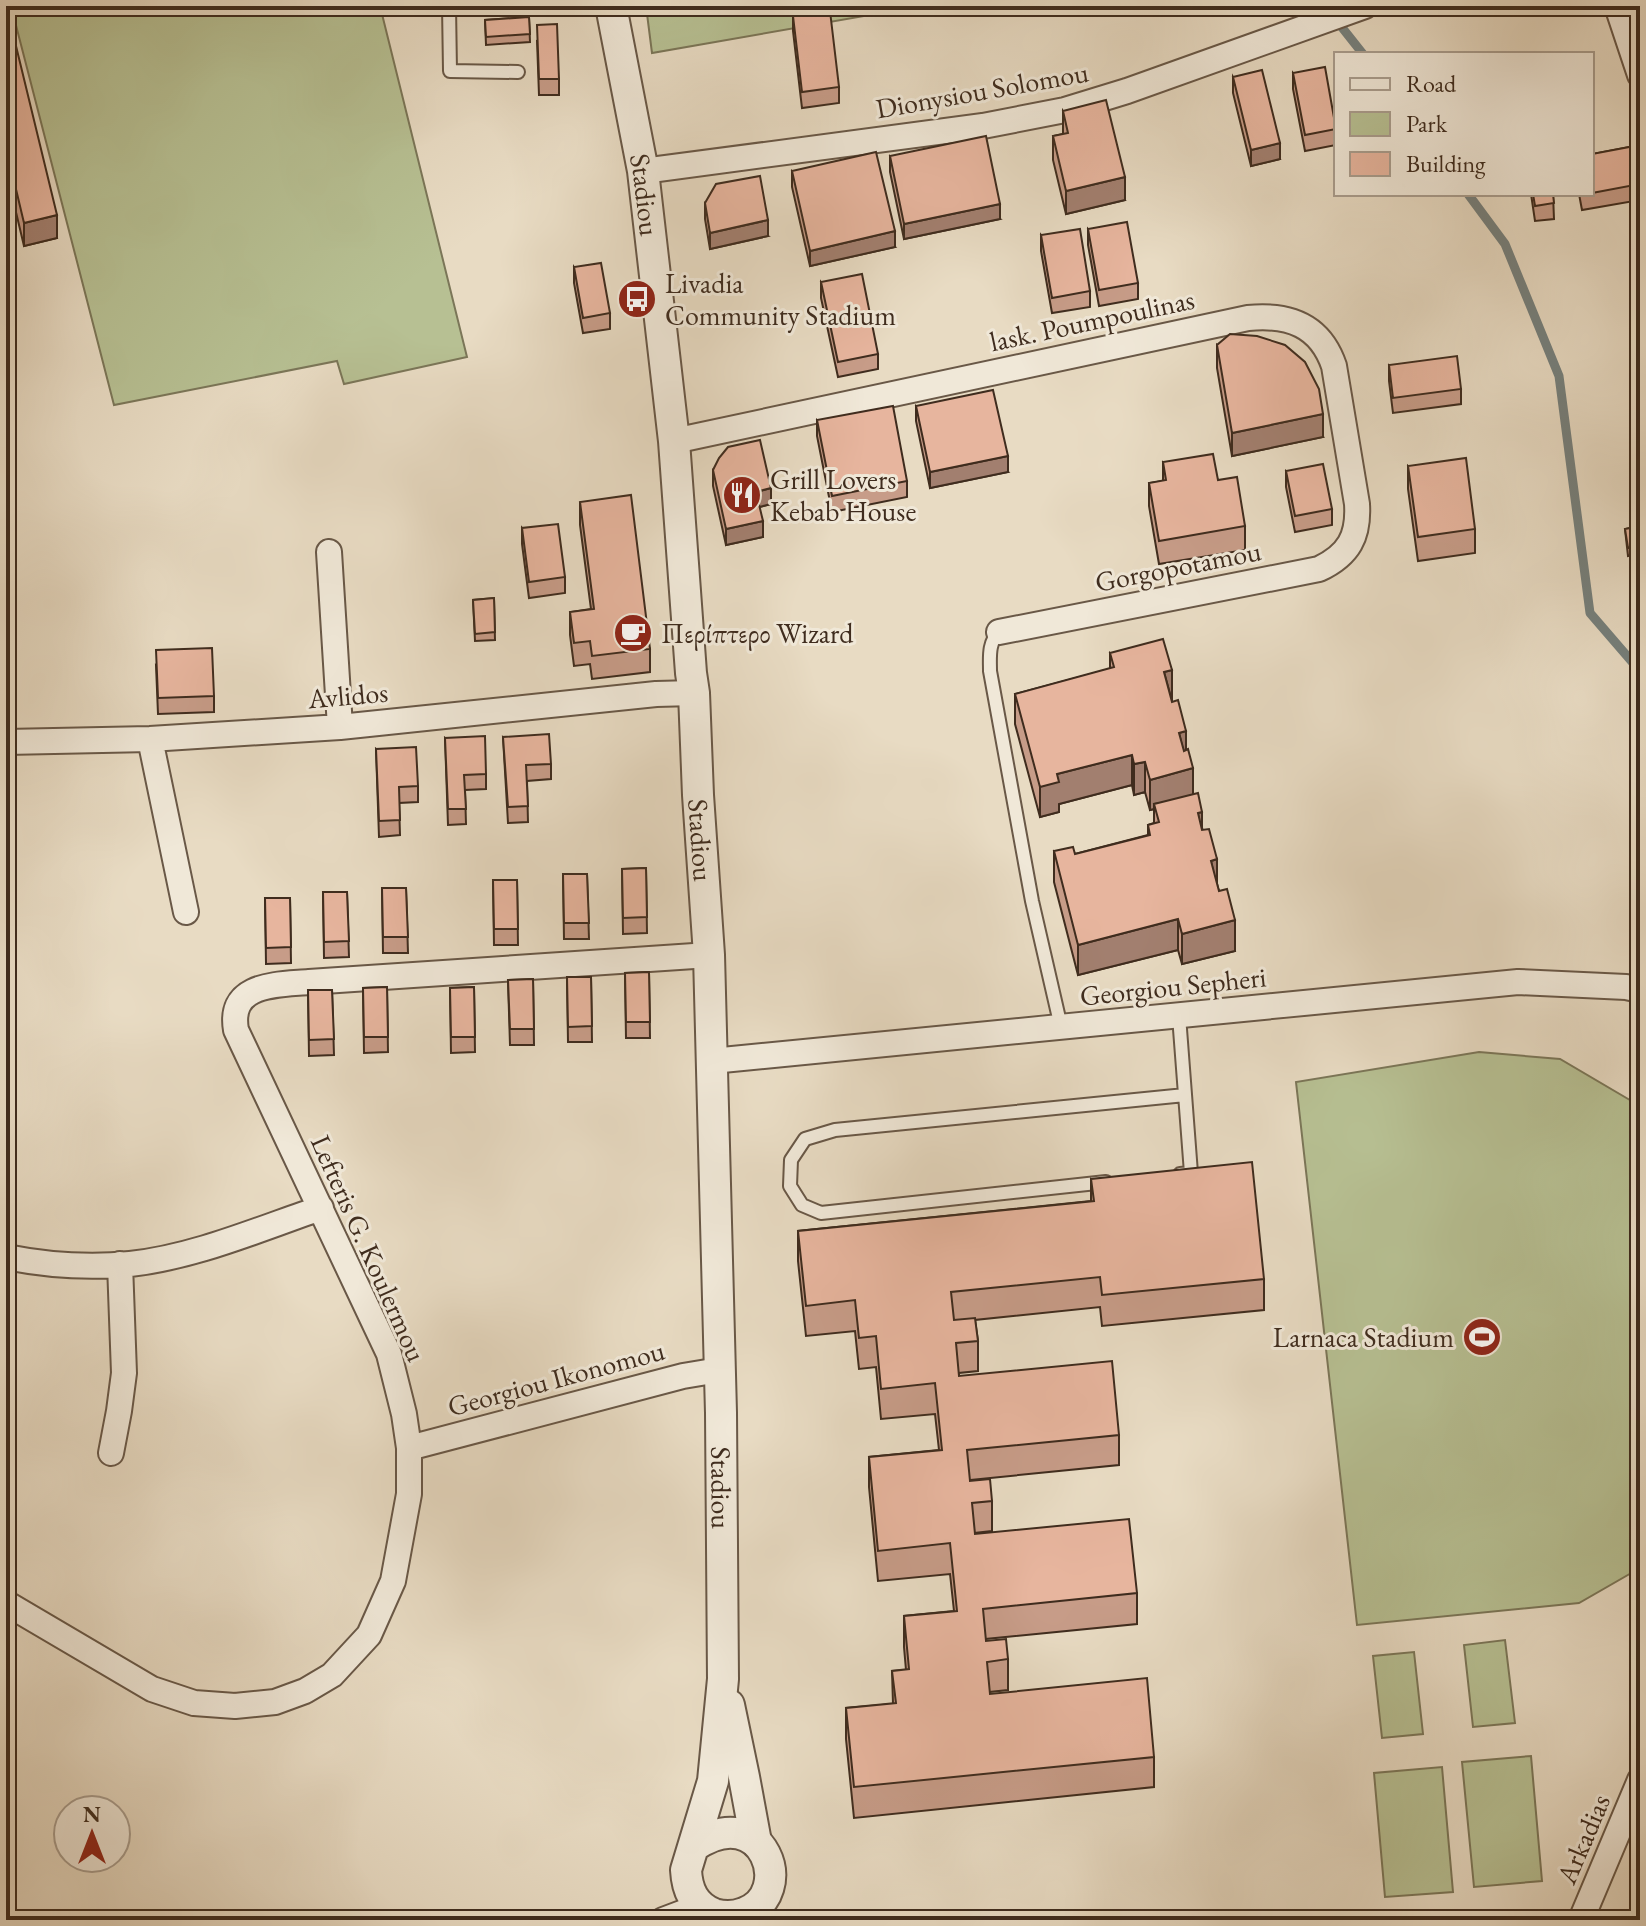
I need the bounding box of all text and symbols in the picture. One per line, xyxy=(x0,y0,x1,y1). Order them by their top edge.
legend xyxy=(1334,52,1594,196)
street label: Dionysiou Solomou xyxy=(873,54,1091,126)
text: Road xyxy=(1406,68,1457,99)
text: Park xyxy=(1406,108,1448,139)
text: Building xyxy=(1406,148,1486,179)
street label: Stadiou xyxy=(622,150,668,238)
place label: Livadia Community Stadium xyxy=(665,265,896,333)
bus stop icon: Livadia Community Stadium xyxy=(616,278,658,320)
street label: lask. Poumpoulinas xyxy=(986,281,1198,359)
place label: Grill Lovers Kebab House xyxy=(770,461,916,529)
restaurant icon: Grill Lovers Kebab House xyxy=(721,474,763,516)
street label: Gorgopotamou xyxy=(1092,532,1264,600)
cafe icon: Περίπτερο Wizard xyxy=(612,612,654,654)
place label: Περίπτερο Wizard xyxy=(661,615,854,651)
street label: Avlidos xyxy=(305,674,390,717)
street label: Stadiou xyxy=(680,798,722,883)
street label: Georgiou Sepheri xyxy=(1078,958,1268,1014)
street label: Lefteris G. Koulermou xyxy=(303,1129,435,1367)
sports icon: Larnaca Stadium xyxy=(1461,1316,1503,1358)
place label: Larnaca Stadium xyxy=(1273,1319,1454,1355)
street label: Georgiou Ikonomou xyxy=(444,1332,669,1424)
street label: Stadiou xyxy=(703,1446,740,1529)
street label: Arkadias xyxy=(1548,1789,1618,1890)
north arrow xyxy=(52,1794,132,1874)
text: N xyxy=(83,1800,101,1829)

